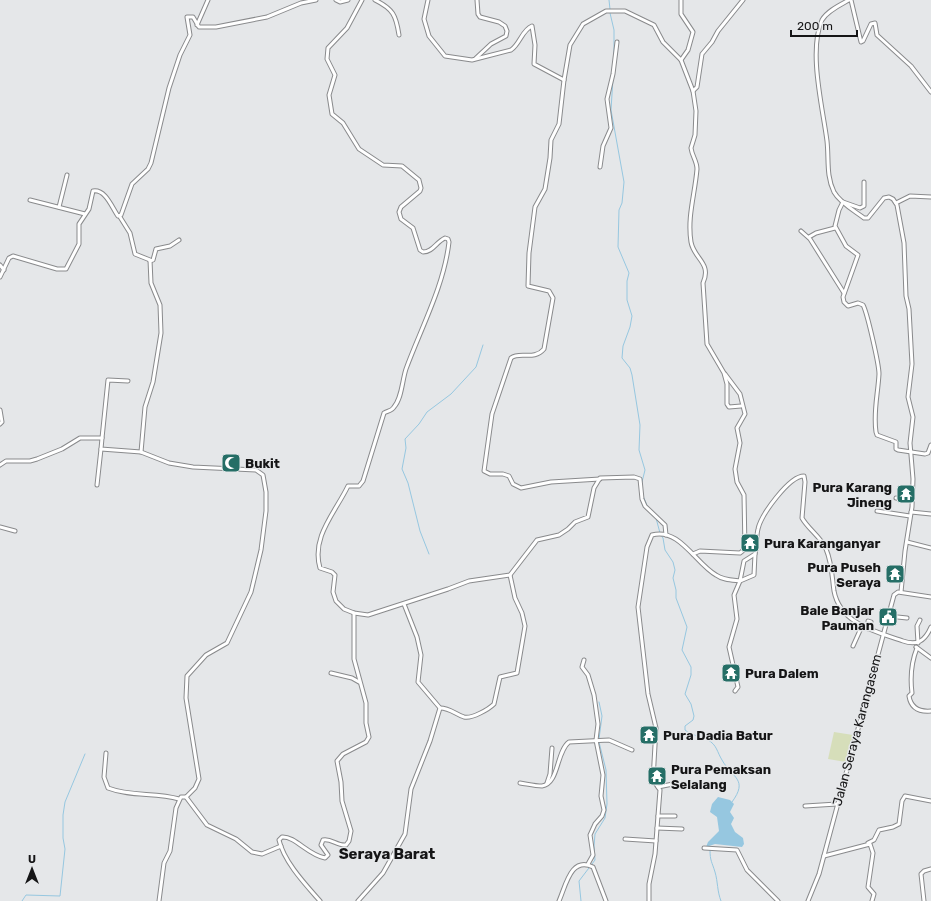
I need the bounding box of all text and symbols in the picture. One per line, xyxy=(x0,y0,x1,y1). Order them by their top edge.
scale bar xyxy=(791,12,857,38)
text: 200 m xyxy=(797,19,833,33)
mosque icon: Bukit xyxy=(220,452,242,474)
place label: Bukit xyxy=(245,456,280,471)
place label: Pura Karang Jineng xyxy=(812,480,892,510)
temple icon: Pura Karang Jineng xyxy=(895,483,917,505)
temple icon: Pura Karanganyar xyxy=(739,532,761,554)
place label: Pura Karanganyar xyxy=(764,536,881,551)
place label: Pura Puseh Seraya xyxy=(807,560,881,590)
temple icon: Pura Puseh Seraya xyxy=(884,563,906,585)
place label: Bale Banjar Pauman xyxy=(800,603,874,633)
public building icon: Bale Banjar Pauman xyxy=(877,606,899,628)
street label: Jalan Seraya Karangasem xyxy=(830,652,885,808)
temple icon: Pura Dalem xyxy=(720,662,742,684)
place label: Pura Dalem xyxy=(745,666,819,681)
temple icon: Pura Dadia Batur xyxy=(638,724,660,746)
place label: Pura Dadia Batur xyxy=(663,728,773,743)
place label: Pura Pemaksan Selalang xyxy=(671,762,771,792)
temple icon: Pura Pemaksan Selalang xyxy=(646,765,668,787)
district label: Seraya Barat xyxy=(339,845,435,863)
north arrow xyxy=(12,849,52,889)
text: U xyxy=(28,853,36,866)

